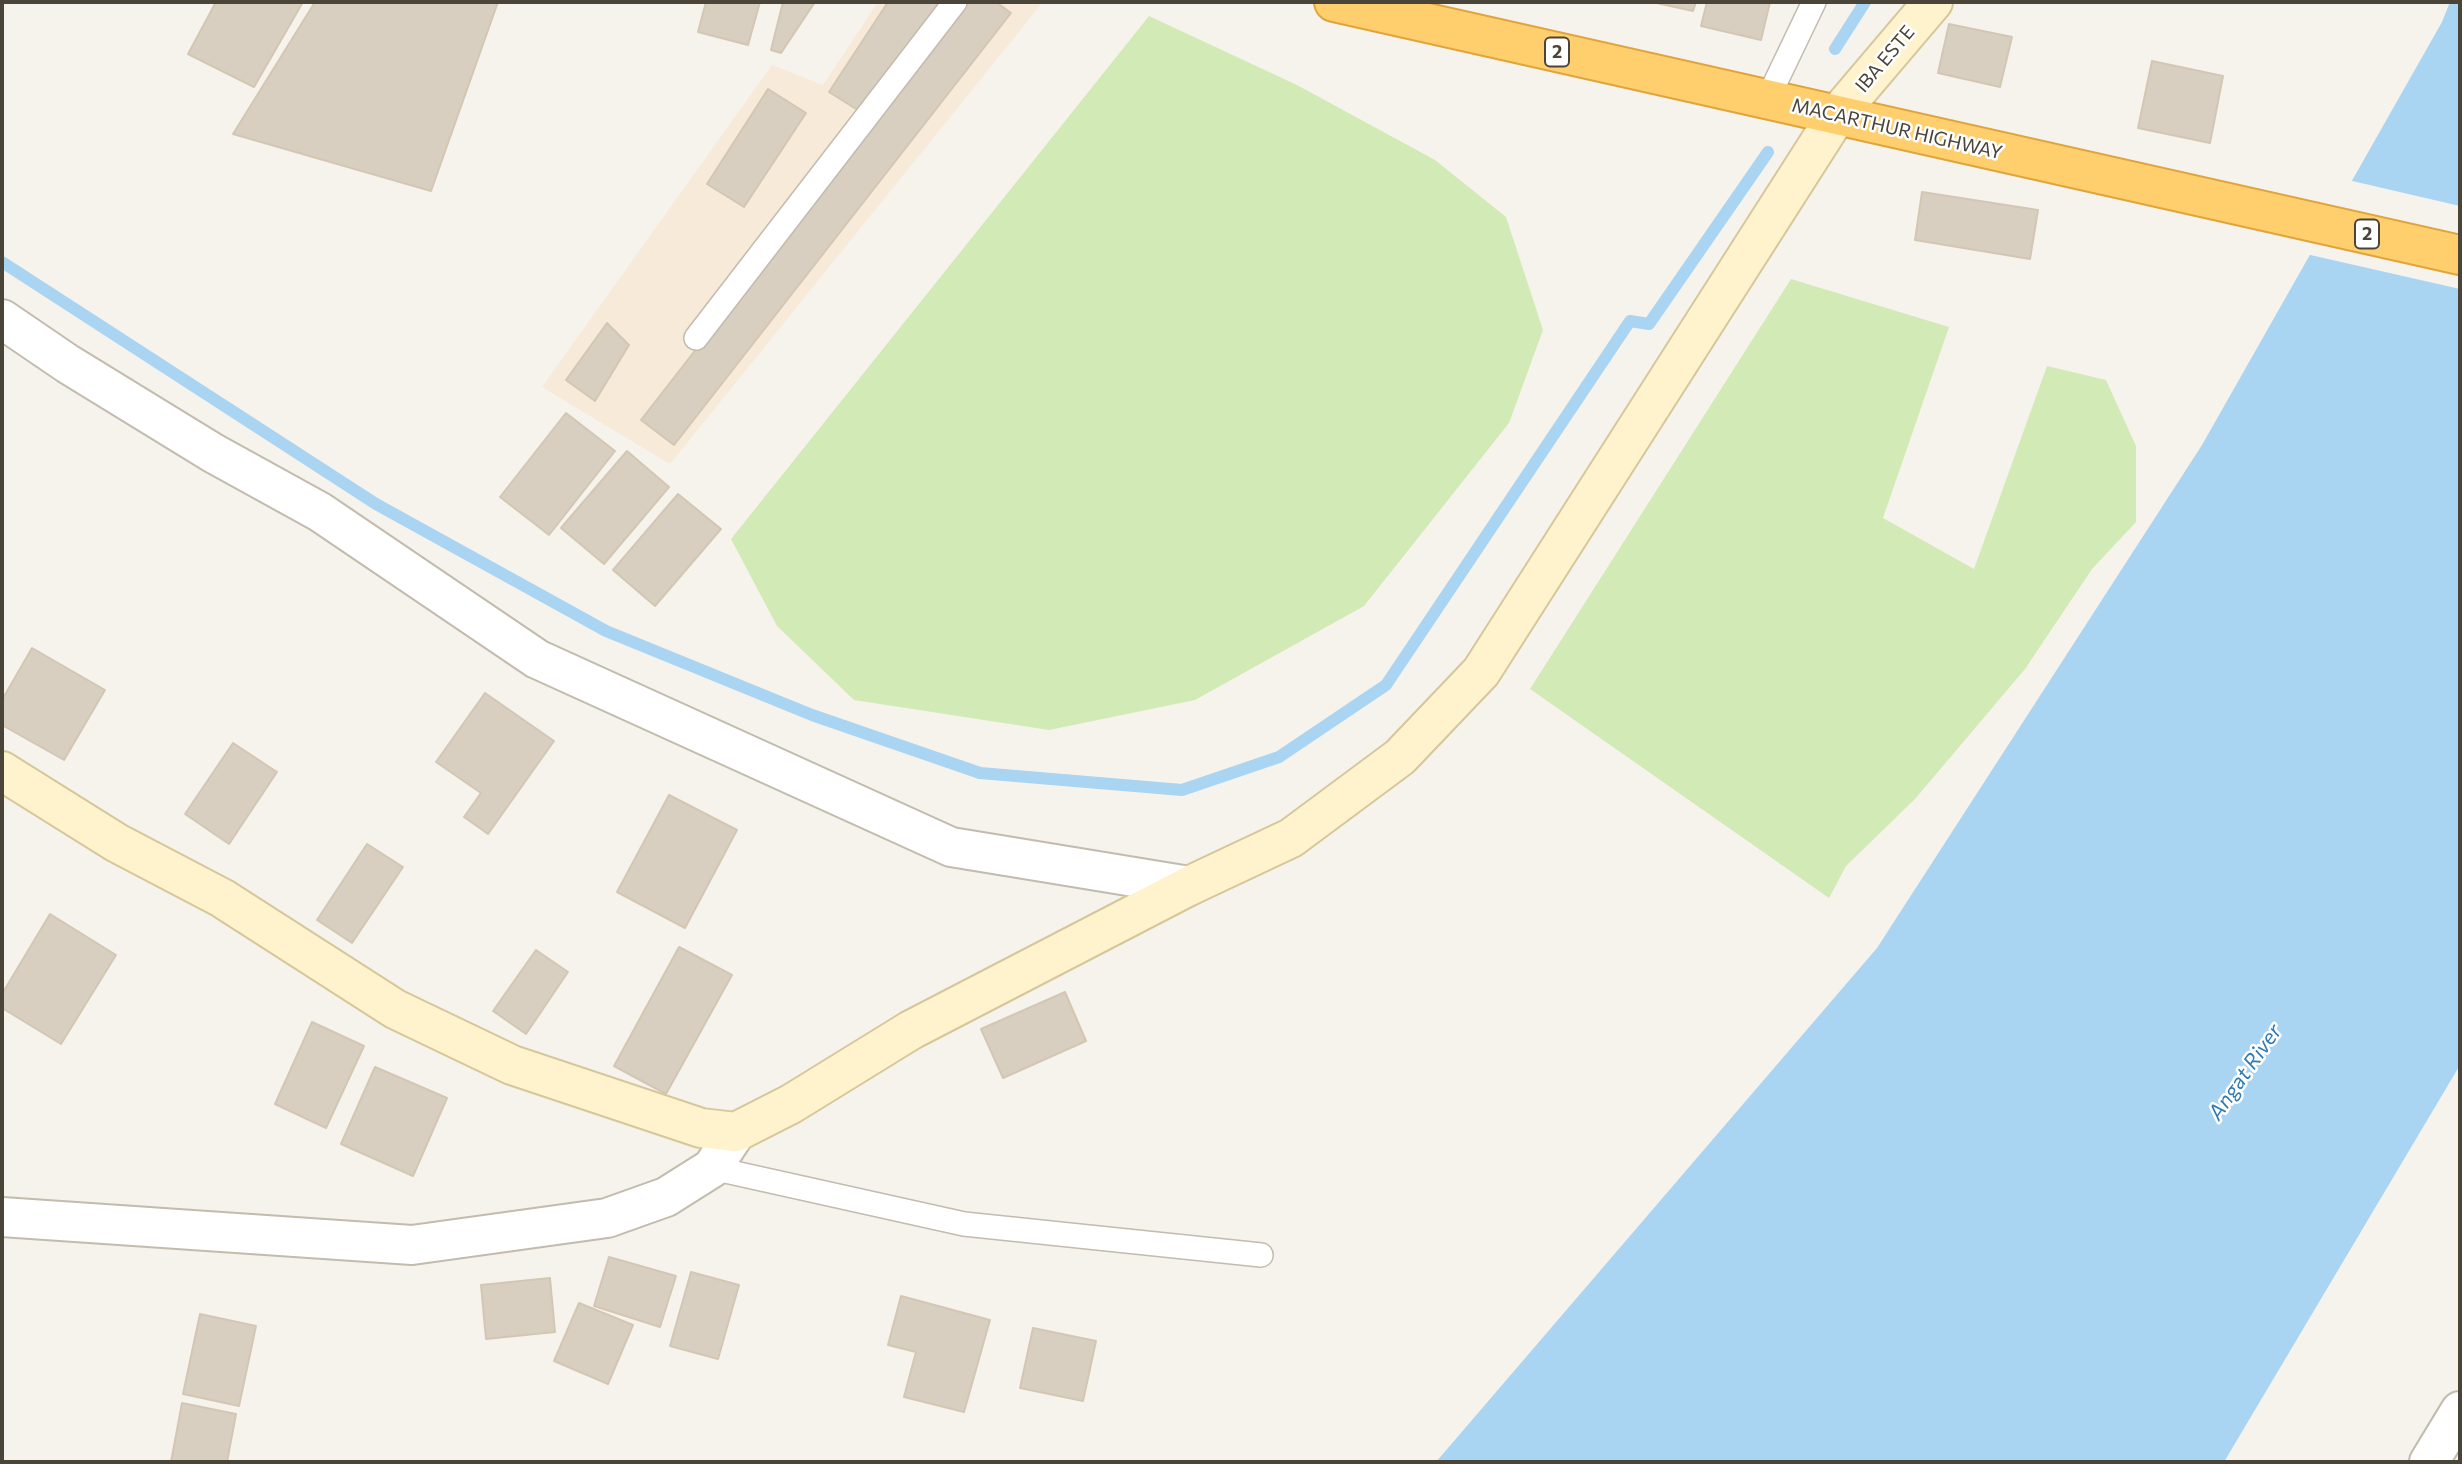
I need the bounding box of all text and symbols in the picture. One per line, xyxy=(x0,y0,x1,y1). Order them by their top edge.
street label: IBA ESTE xyxy=(1851,21,1919,97)
road number: 2 xyxy=(1545,38,1569,66)
street label: MACARTHUR HIGHWAY xyxy=(1789,94,2005,164)
road number: 2 xyxy=(2355,220,2379,248)
water label: Angat River xyxy=(2203,1019,2287,1125)

